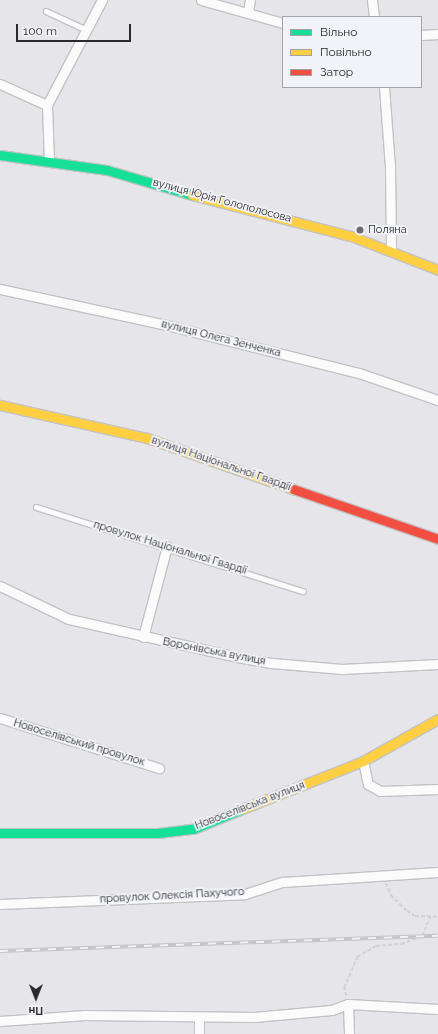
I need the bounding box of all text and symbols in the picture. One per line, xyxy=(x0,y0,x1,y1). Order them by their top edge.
scale bar xyxy=(18,16,133,42)
legend xyxy=(282,16,422,88)
text: 100 m xyxy=(23,24,57,38)
text: Вільно xyxy=(320,25,357,39)
text: Повільно xyxy=(320,45,372,59)
text: Затор xyxy=(320,65,353,79)
street label: вулиця Юрія Голополосова xyxy=(151,176,293,226)
place label: Поляна xyxy=(368,223,407,237)
marker: Поляна xyxy=(355,225,365,235)
street label: вулиця Олега Зенченка xyxy=(160,318,282,360)
street label: вулиця Національної Гвардії xyxy=(150,434,292,494)
street label: провулок Національної Гвардії xyxy=(92,518,248,578)
street label: Воронівська вулиця xyxy=(161,636,267,668)
street label: Новоселівський провулок xyxy=(12,717,146,769)
street label: Новоселівська вулиця xyxy=(193,779,307,833)
street label: провулок Олексія Пахучого xyxy=(99,886,245,906)
north arrow xyxy=(16,978,56,1018)
text: Пн xyxy=(29,1004,43,1017)

